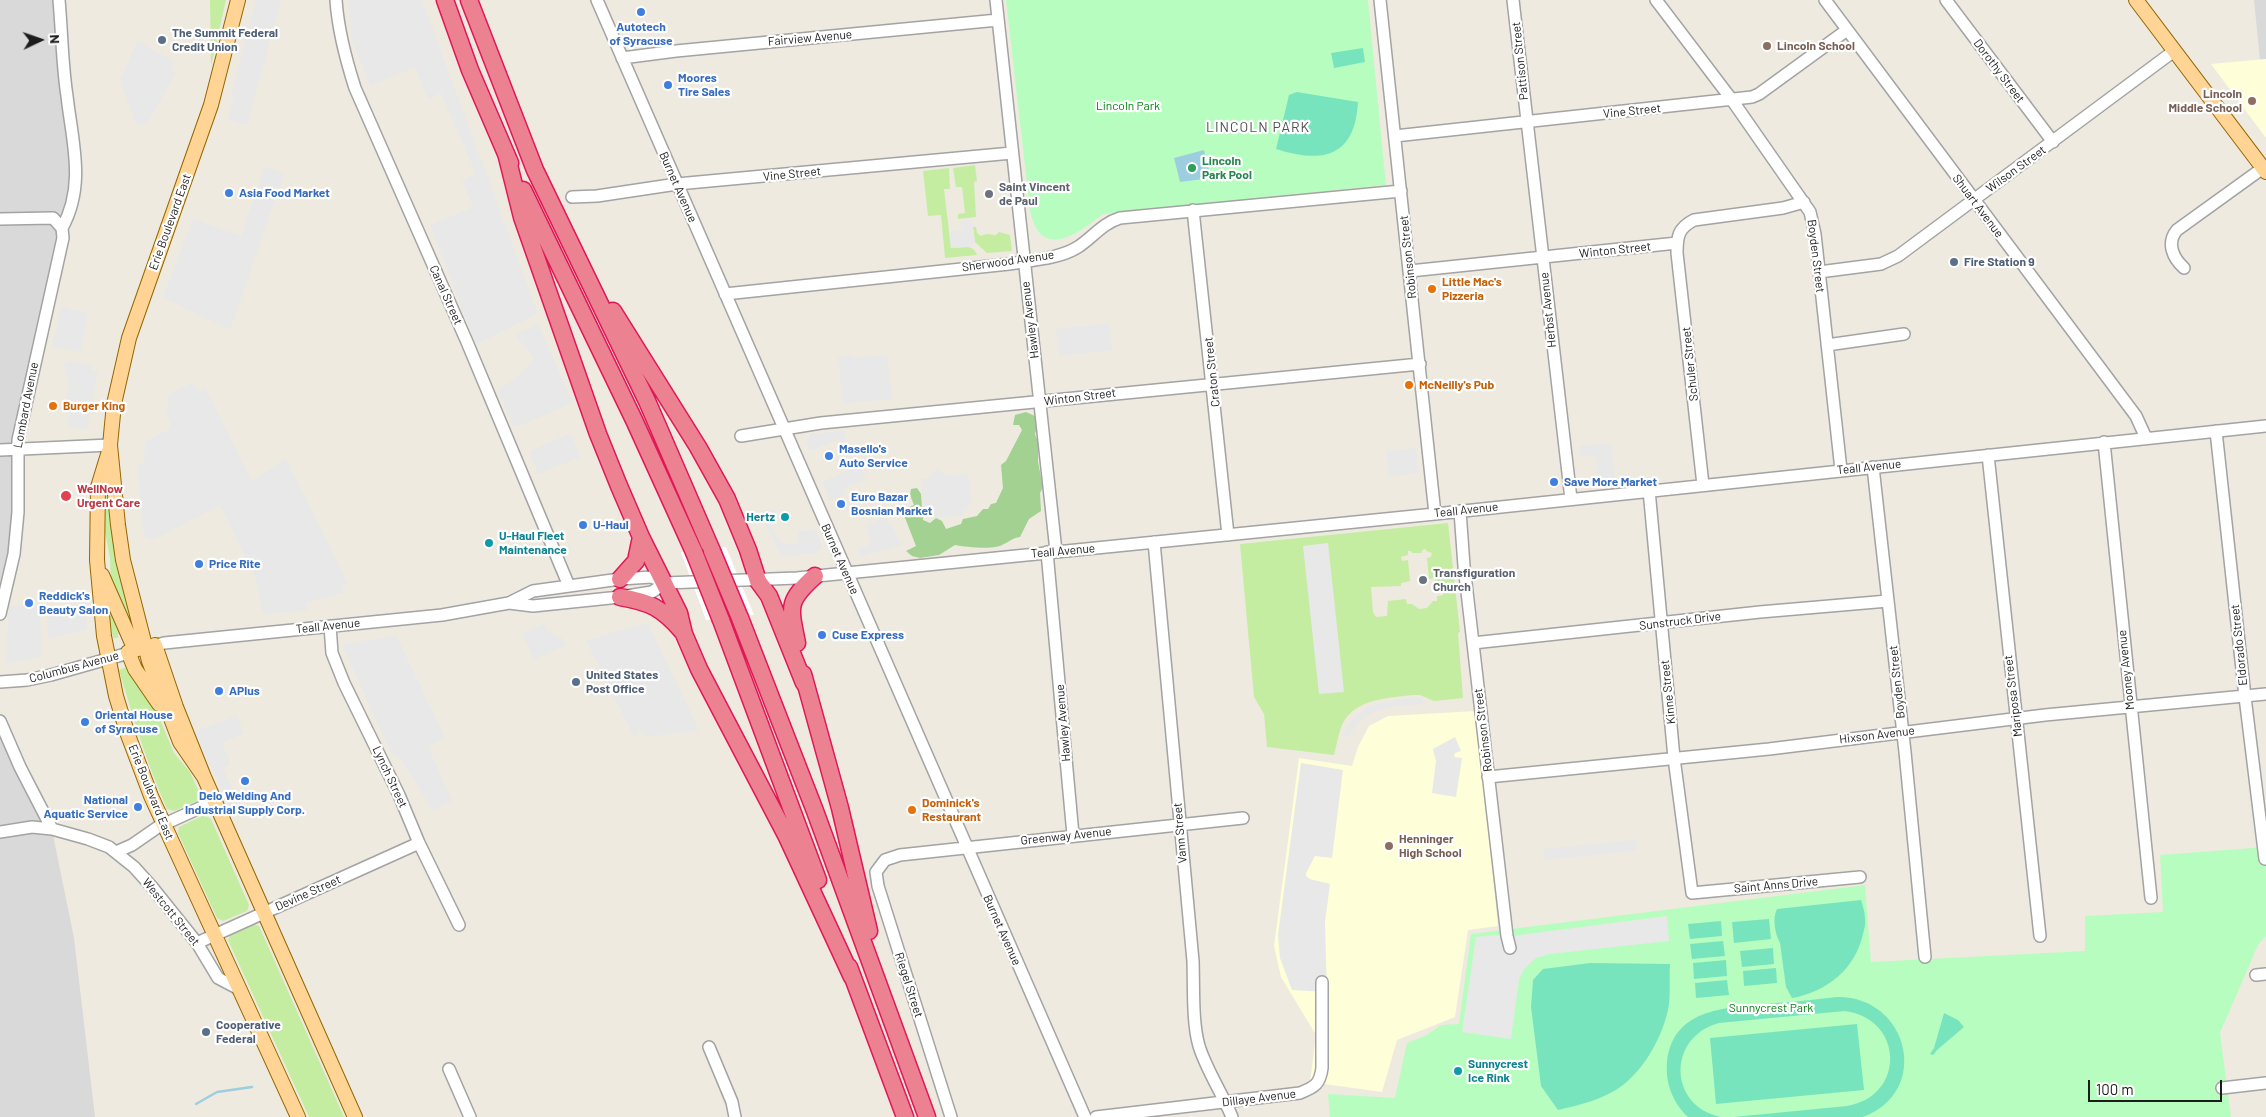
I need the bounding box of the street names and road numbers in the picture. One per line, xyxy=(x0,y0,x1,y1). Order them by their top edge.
street label: Pattison Street xyxy=(1509,21,1531,101)
street label: Fairview Avenue xyxy=(767,27,853,49)
street label: Dorothy Street xyxy=(1970,36,2028,106)
street label: Vine Street xyxy=(1602,101,1662,121)
street label: Wilson Street xyxy=(1983,143,2049,195)
street label: Burnet Avenue xyxy=(656,149,700,225)
street label: Vine Street xyxy=(762,164,822,184)
street label: Erie Boulevard East xyxy=(146,172,194,272)
street label: Shuart Avenue xyxy=(1950,172,2006,240)
street label: Robinson Street xyxy=(1396,215,1420,299)
street label: Boyden Street xyxy=(1804,219,1828,293)
street label: Winton Street xyxy=(1578,239,1652,261)
street label: Sherwood Avenue xyxy=(961,247,1055,275)
street label: Canal Street xyxy=(426,263,466,327)
street label: Herbst Avenue xyxy=(1537,272,1559,348)
street label: Hawley Avenue xyxy=(1018,281,1042,359)
street label: Schuler Street xyxy=(1679,326,1701,402)
street label: Craton Street xyxy=(1201,336,1223,408)
street label: Lombard Avenue xyxy=(11,361,41,449)
street label: Winton Street xyxy=(1043,385,1117,409)
street label: Teall Avenue xyxy=(1836,456,1902,478)
street label: Teall Avenue xyxy=(1433,499,1499,521)
street label: Burnet Avenue xyxy=(818,521,862,597)
street label: Teall Avenue xyxy=(1030,541,1096,561)
street label: Eldorado Street xyxy=(2228,604,2250,686)
street label: Sunstruck Drive xyxy=(1638,609,1722,633)
street label: Teall Avenue xyxy=(295,615,361,637)
street label: Mooney Avenue xyxy=(2115,629,2137,711)
street label: Boyden Street xyxy=(1886,645,1908,719)
street label: Columbus Avenue xyxy=(28,648,120,686)
street label: Mariposa Street xyxy=(2001,654,2025,738)
street label: Kinne Street xyxy=(1657,659,1679,725)
street label: Hawley Avenue xyxy=(1052,684,1074,762)
street label: Robinson Street xyxy=(1471,688,1495,772)
street label: Hixson Avenue xyxy=(1838,723,1916,747)
street label: Erie Boulevard East xyxy=(125,742,177,842)
street label: Lynch Street xyxy=(369,744,411,810)
street label: Vann Street xyxy=(1170,802,1190,864)
street label: Greenway Avenue xyxy=(1020,824,1112,848)
street label: Devine Street xyxy=(273,872,343,914)
street label: Saint Anns Drive xyxy=(1733,874,1819,896)
street label: Westcott Street xyxy=(139,875,203,949)
street label: Burnet Avenue xyxy=(980,892,1024,968)
street label: Riegel Street xyxy=(892,951,926,1019)
street label: Dillaye Avenue xyxy=(1221,1086,1297,1110)

